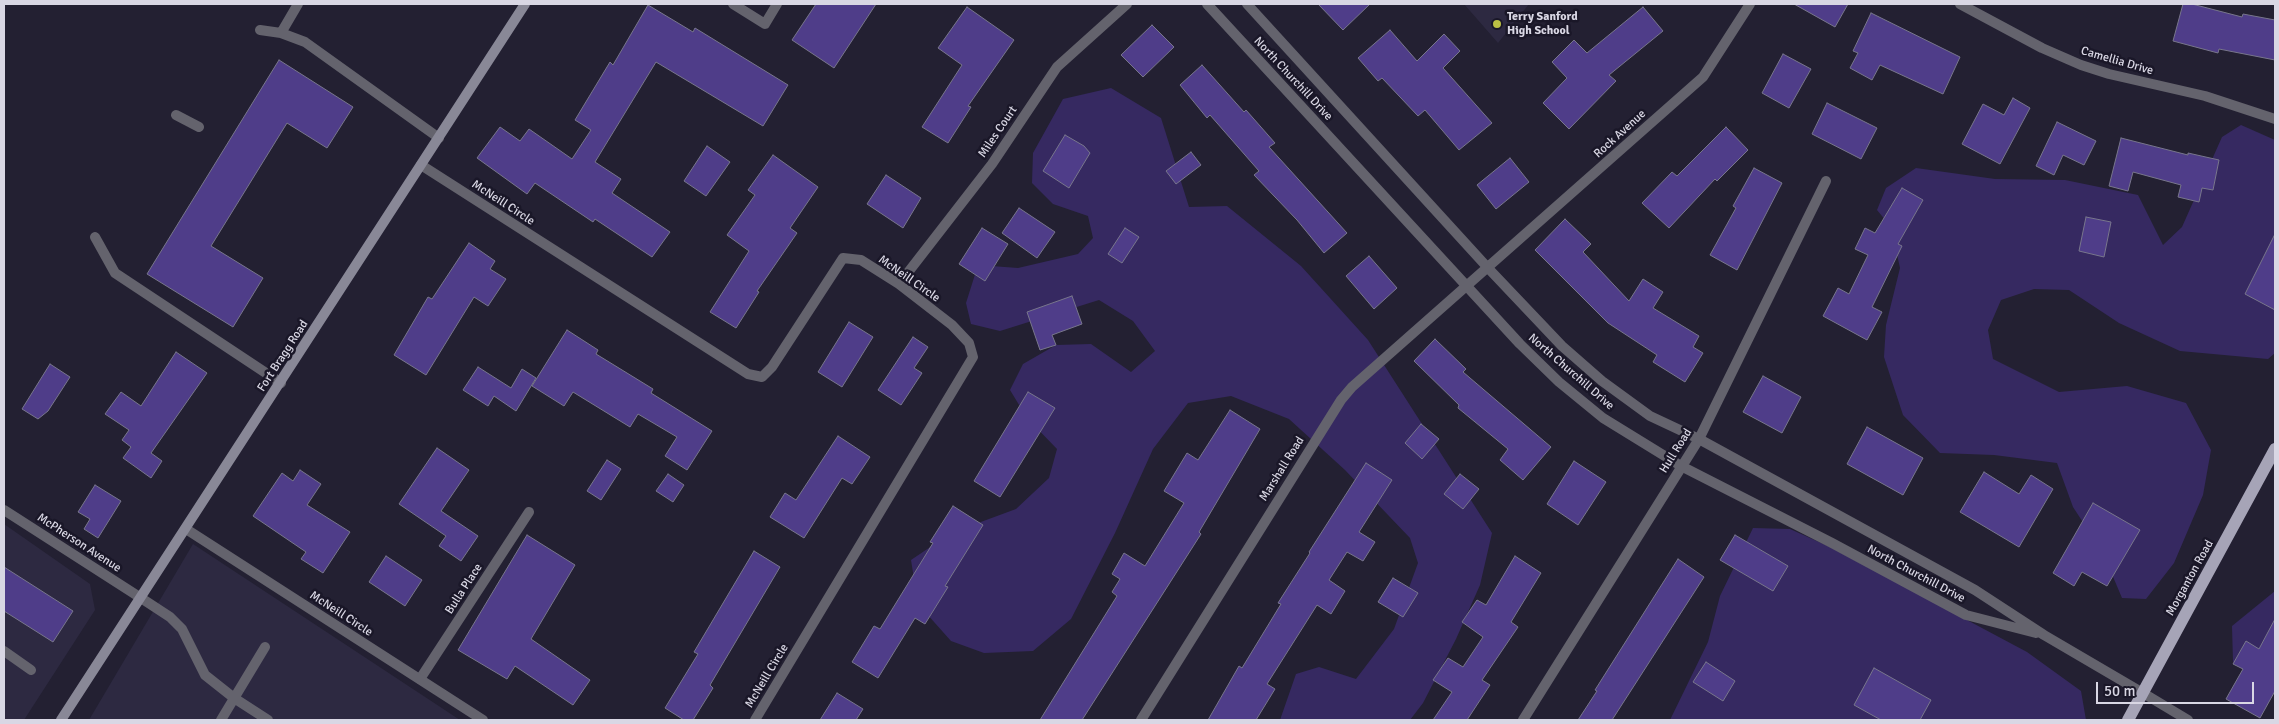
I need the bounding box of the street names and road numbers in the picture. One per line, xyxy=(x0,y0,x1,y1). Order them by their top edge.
street label: North Churchill Drive xyxy=(1251,34,1335,124)
street label: Camellia Drive xyxy=(2079,44,2155,78)
street label: Miles Court xyxy=(976,103,1020,161)
street label: Rock Avenue xyxy=(1591,107,1649,161)
street label: McNeill Circle xyxy=(469,177,537,229)
street label: McNeill Circle xyxy=(875,252,943,306)
street label: Fort Bragg Road xyxy=(255,318,311,394)
street label: North Churchill Drive xyxy=(1525,331,1617,413)
street label: Hull Road xyxy=(1657,426,1695,476)
street label: Marshall Road xyxy=(1256,434,1308,504)
street label: McPherson Avenue xyxy=(34,510,124,576)
street label: Morganton Road xyxy=(2163,538,2217,618)
street label: North Churchill Drive xyxy=(1865,542,1967,606)
street label: Bulla Place xyxy=(442,561,486,617)
street label: McNeill Circle xyxy=(307,588,375,640)
street label: McNeill Circle xyxy=(742,641,792,711)

